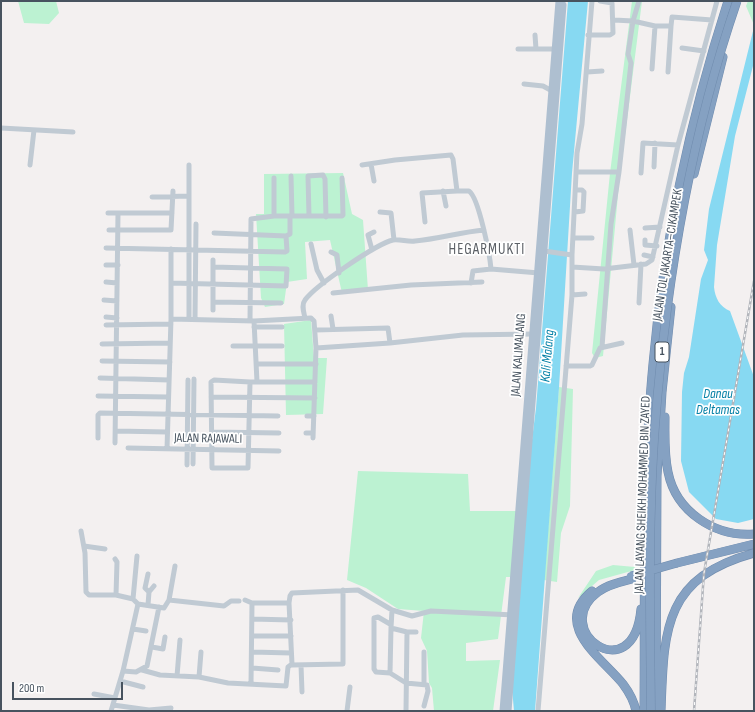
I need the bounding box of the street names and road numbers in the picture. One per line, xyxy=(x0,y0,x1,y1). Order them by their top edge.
street label: JALAN TOL JAKARTA–CIKAMPEK xyxy=(650,188,686,322)
street label: JALAN KALIMALANG xyxy=(508,313,530,397)
road number: 1 xyxy=(655,342,669,362)
street label: JALAN LAYANG SHEIKH MOHAMMED BIN ZAYED xyxy=(632,396,654,594)
street label: JALAN RAJAWALI xyxy=(174,431,242,447)

